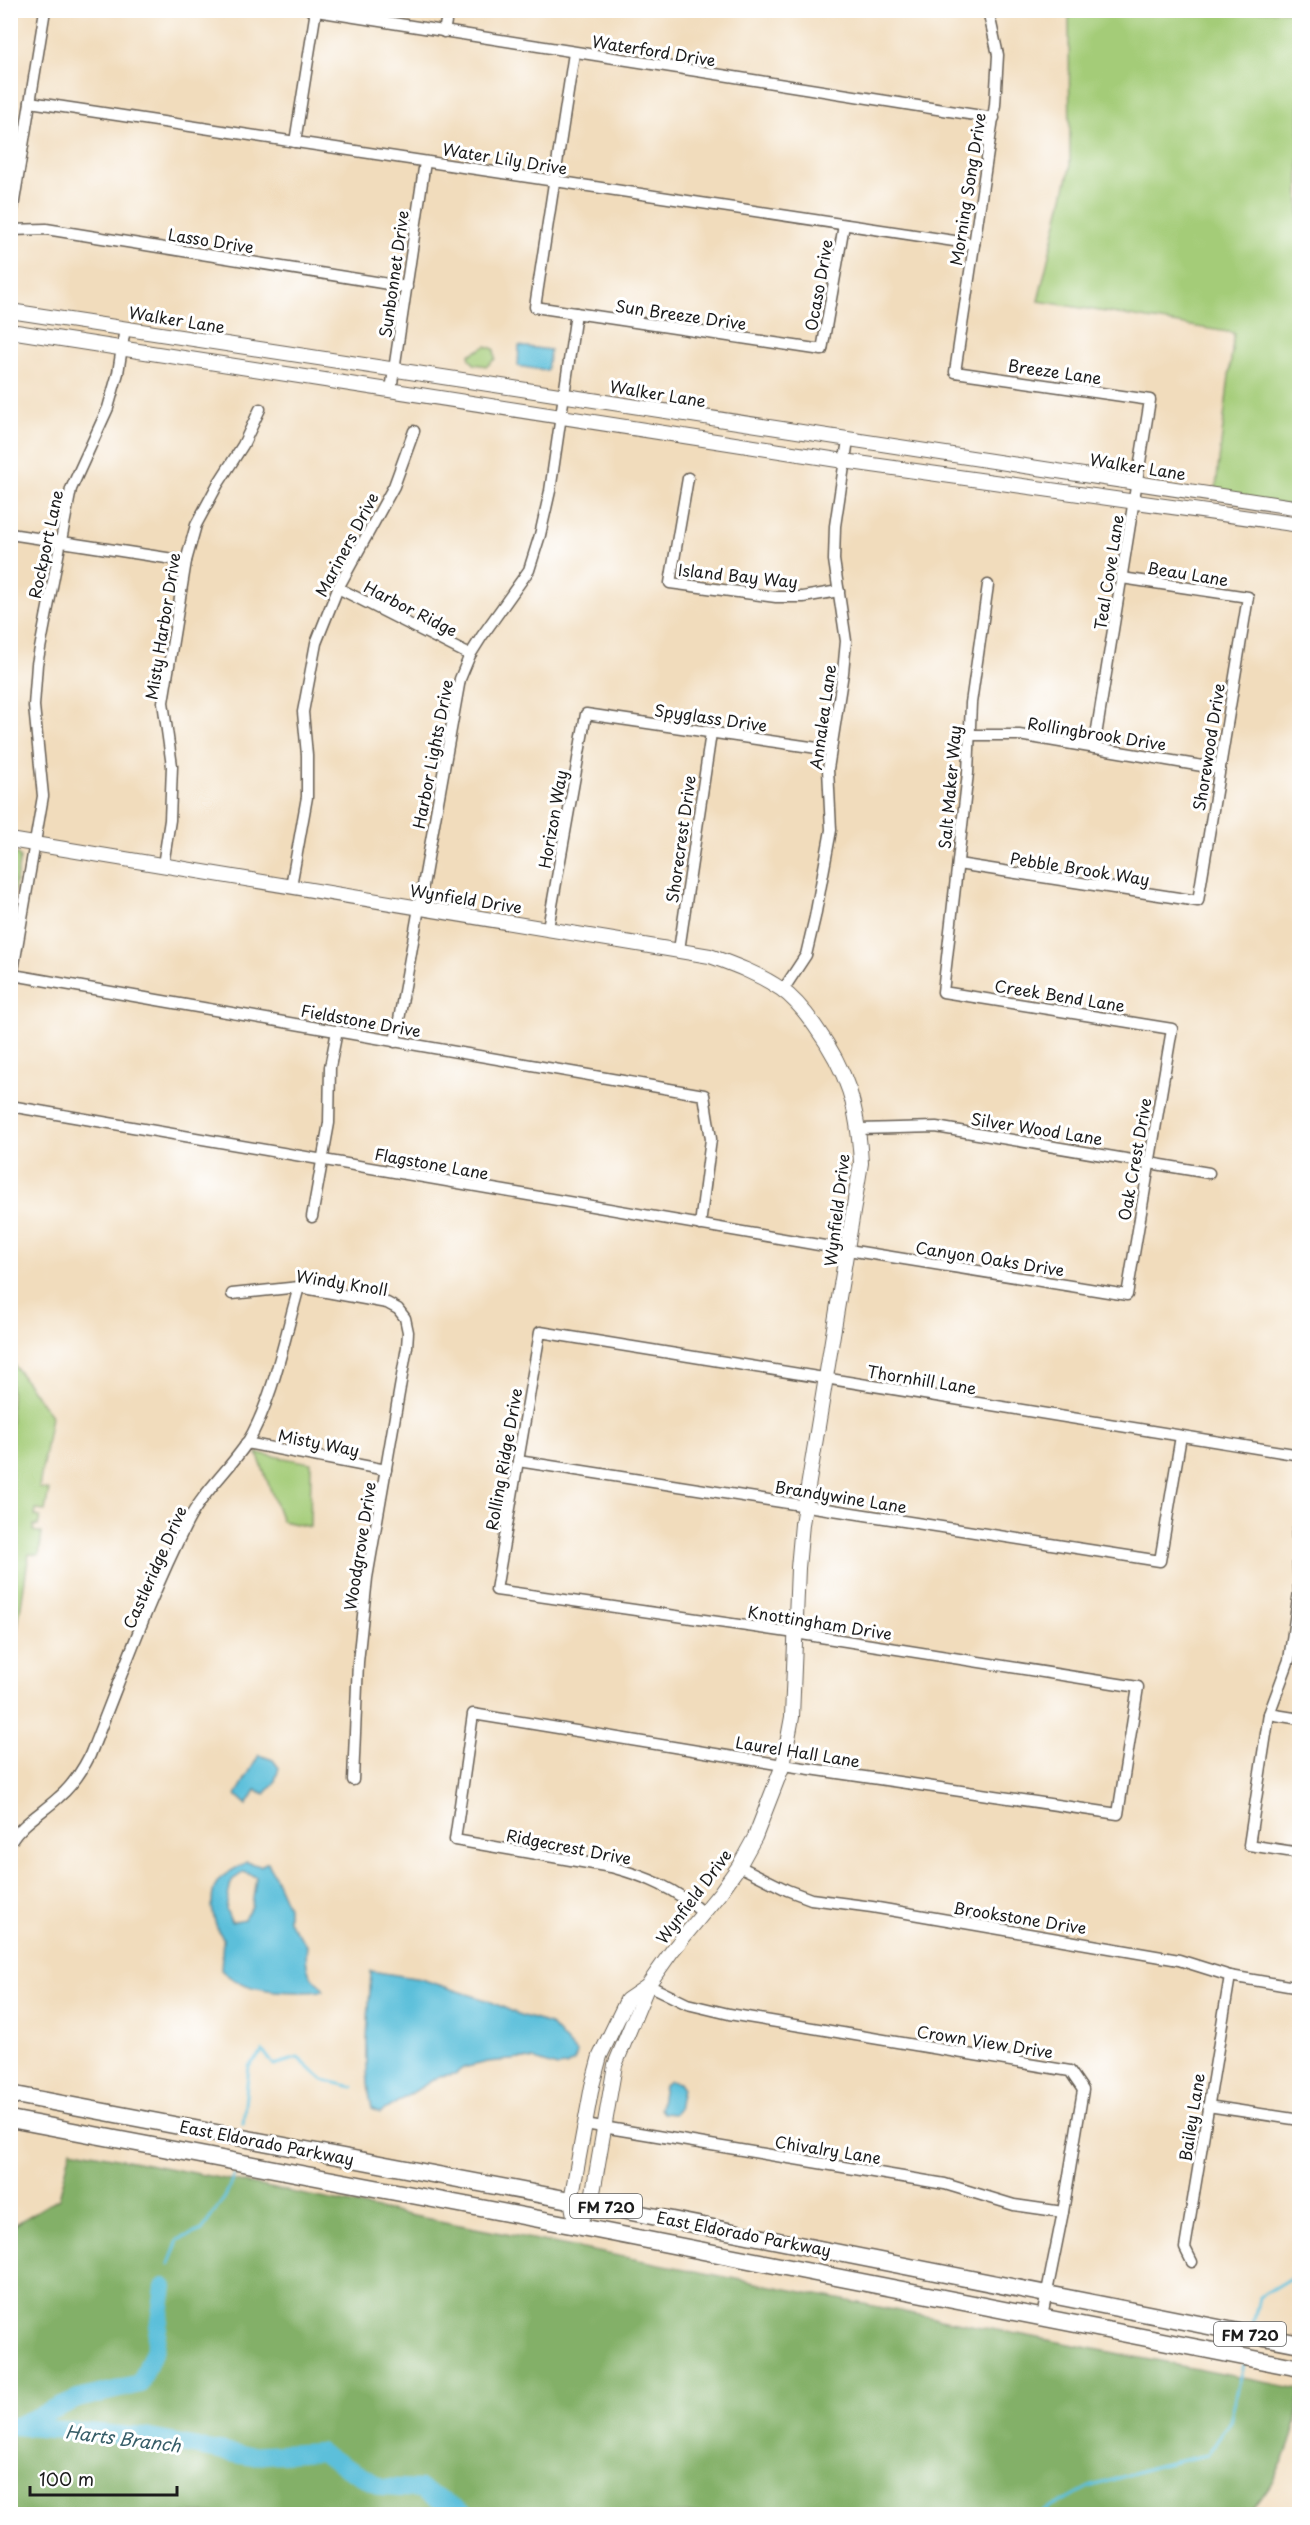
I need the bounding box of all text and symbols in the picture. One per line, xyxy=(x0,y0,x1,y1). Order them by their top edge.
street label: Waterford Drive xyxy=(590,28,718,72)
street label: Morning Song Drive xyxy=(943,111,991,267)
street label: Water Lily Drive xyxy=(441,136,569,180)
street label: Sunbonnet Drive xyxy=(372,209,414,339)
street label: Lasso Drive xyxy=(166,221,256,259)
street label: Ocaso Drive xyxy=(798,237,838,333)
street label: Sun Breeze Drive xyxy=(614,293,748,335)
street label: Walker Lane xyxy=(127,300,227,338)
street label: Breeze Lane xyxy=(1007,353,1103,389)
street label: Walker Lane xyxy=(608,374,708,412)
street label: Walker Lane xyxy=(1088,447,1188,485)
street label: Rockport Lane xyxy=(22,487,68,601)
street label: Mariners Drive xyxy=(308,488,384,600)
street label: Teal Cove Lane xyxy=(1087,513,1129,631)
street label: Misty Harbor Drive xyxy=(139,550,186,701)
street label: Beau Lane xyxy=(1146,555,1230,591)
street label: Island Bay Way xyxy=(677,557,799,593)
street label: Harbor Ridge xyxy=(360,574,462,642)
street label: Annalea Lane xyxy=(803,663,841,771)
street label: Harbor Lights Drive xyxy=(406,677,458,831)
street label: Shorewood Drive xyxy=(1186,681,1230,813)
street label: Spyglass Drive xyxy=(653,697,769,737)
street label: Rollingbrook Drive xyxy=(1026,710,1168,756)
street label: Salt Maker Way xyxy=(932,724,966,850)
street label: Horizon Way xyxy=(532,768,572,870)
street label: Shorecrest Drive xyxy=(659,774,701,904)
street label: Pebble Brook Way xyxy=(1009,845,1151,891)
street label: Wynfield Drive xyxy=(408,877,524,919)
street label: Creek Bend Lane xyxy=(993,973,1127,1017)
street label: Fieldstone Drive xyxy=(299,998,423,1042)
street label: Oak Crest Drive xyxy=(1111,1096,1157,1222)
street label: Silver Wood Lane xyxy=(969,1106,1105,1150)
street label: Flagstone Lane xyxy=(373,1141,491,1185)
street label: Wynfield Drive xyxy=(817,1152,855,1268)
street label: Canyon Oaks Drive xyxy=(914,1234,1066,1282)
street label: Windy Knoll xyxy=(295,1263,389,1301)
street label: Thornhill Lane xyxy=(866,1359,978,1399)
street label: Rolling Ridge Drive xyxy=(479,1386,527,1532)
street label: Misty Way xyxy=(276,1422,362,1462)
street label: Brandywine Lane xyxy=(773,1474,909,1518)
street label: Woodgrove Drive xyxy=(337,1480,381,1612)
street label: Castleridge Drive xyxy=(116,1502,192,1632)
street label: Knottingham Drive xyxy=(746,1599,894,1645)
street label: Laurel Hall Lane xyxy=(734,1729,862,1773)
street label: Ridgecrest Drive xyxy=(504,1822,634,1870)
street label: Wynfield Drive xyxy=(649,1843,737,1949)
street label: Brookstone Drive xyxy=(952,1895,1088,1939)
street label: Crown View Drive xyxy=(915,2018,1055,2064)
street label: Bailey Lane xyxy=(1172,2071,1210,2163)
street label: East Eldorado Parkway xyxy=(178,2113,356,2171)
street label: Chivalry Lane xyxy=(773,2129,883,2169)
road number: FM 720 xyxy=(570,2194,642,2218)
street label: East Eldorado Parkway xyxy=(655,2204,833,2262)
road number: FM 720 xyxy=(1214,2322,1286,2346)
water label: Harts Branch xyxy=(64,2418,183,2459)
scale bar xyxy=(30,2459,177,2497)
text: 100 m xyxy=(39,2465,94,2492)

